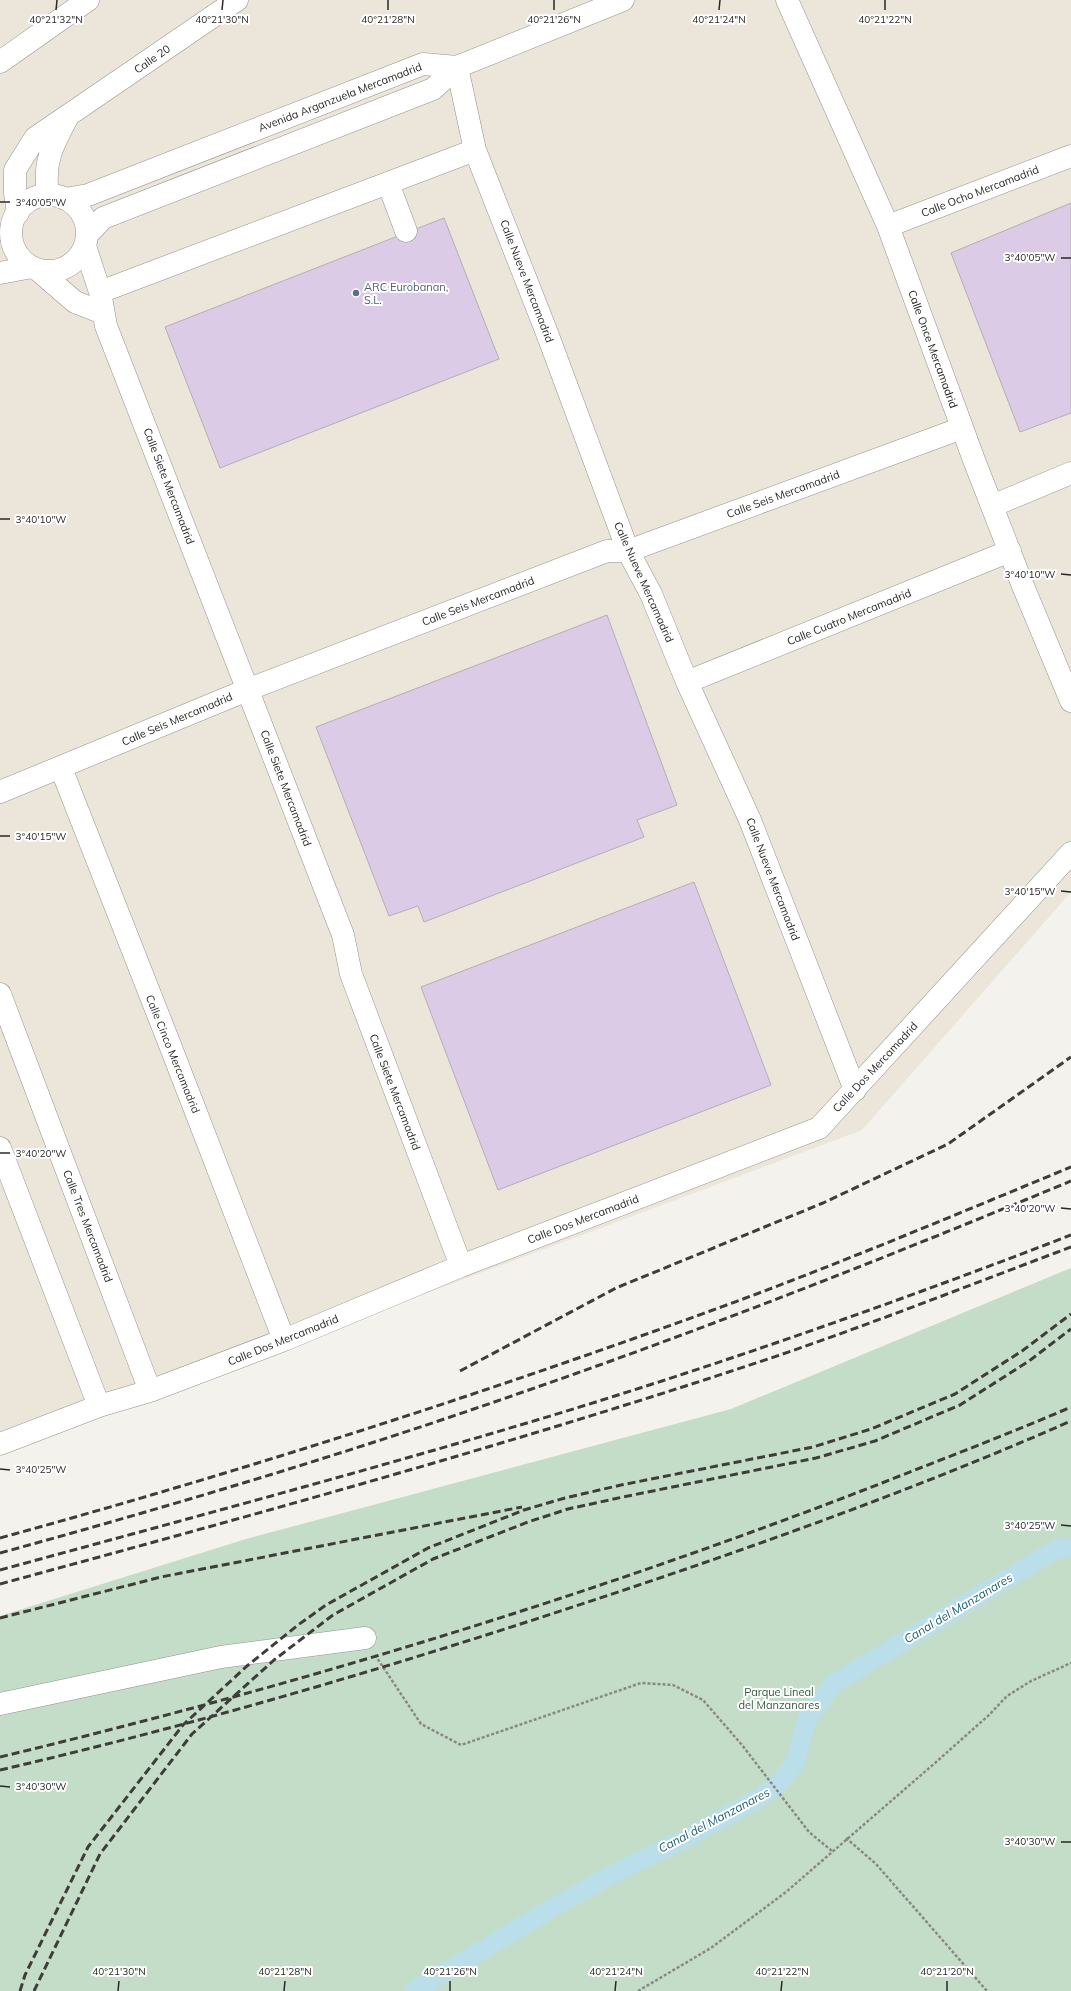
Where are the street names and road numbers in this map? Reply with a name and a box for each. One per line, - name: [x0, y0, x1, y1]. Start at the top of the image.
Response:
- street label: Calle 20: [131, 41, 173, 77]
- street label: Avenida Arganzuela Mercamadrid: [256, 59, 424, 135]
- street label: Calle Ocho Mercamadrid: [919, 162, 1041, 220]
- street label: Calle Nueve Mercamadrid: [497, 218, 557, 344]
- street label: Calle Once Mercamadrid: [905, 288, 961, 410]
- street label: Calle Siete Mercamadrid: [140, 426, 198, 546]
- street label: Calle Seis Mercamadrid: [725, 467, 841, 521]
- street label: Calle Nueve Mercamadrid: [611, 520, 677, 644]
- street label: Calle Seis Mercamadrid: [420, 573, 536, 629]
- street label: Calle Cuatro Mercamadrid: [785, 586, 913, 648]
- street label: Calle Seis Mercamadrid: [119, 689, 235, 749]
- street label: Calle Siete Mercamadrid: [257, 728, 315, 848]
- street label: Calle Nueve Mercamadrid: [743, 816, 803, 942]
- street label: Calle Cinco Mercamadrid: [143, 993, 203, 1115]
- street label: Calle Dos Mercamadrid: [830, 1019, 920, 1115]
- street label: Calle Siete Mercamadrid: [366, 1032, 424, 1152]
- street label: Calle Tres Mercamadrid: [60, 1168, 116, 1284]
- street label: Calle Dos Mercamadrid: [525, 1191, 641, 1247]
- street label: Calle Dos Mercamadrid: [226, 1311, 340, 1369]

